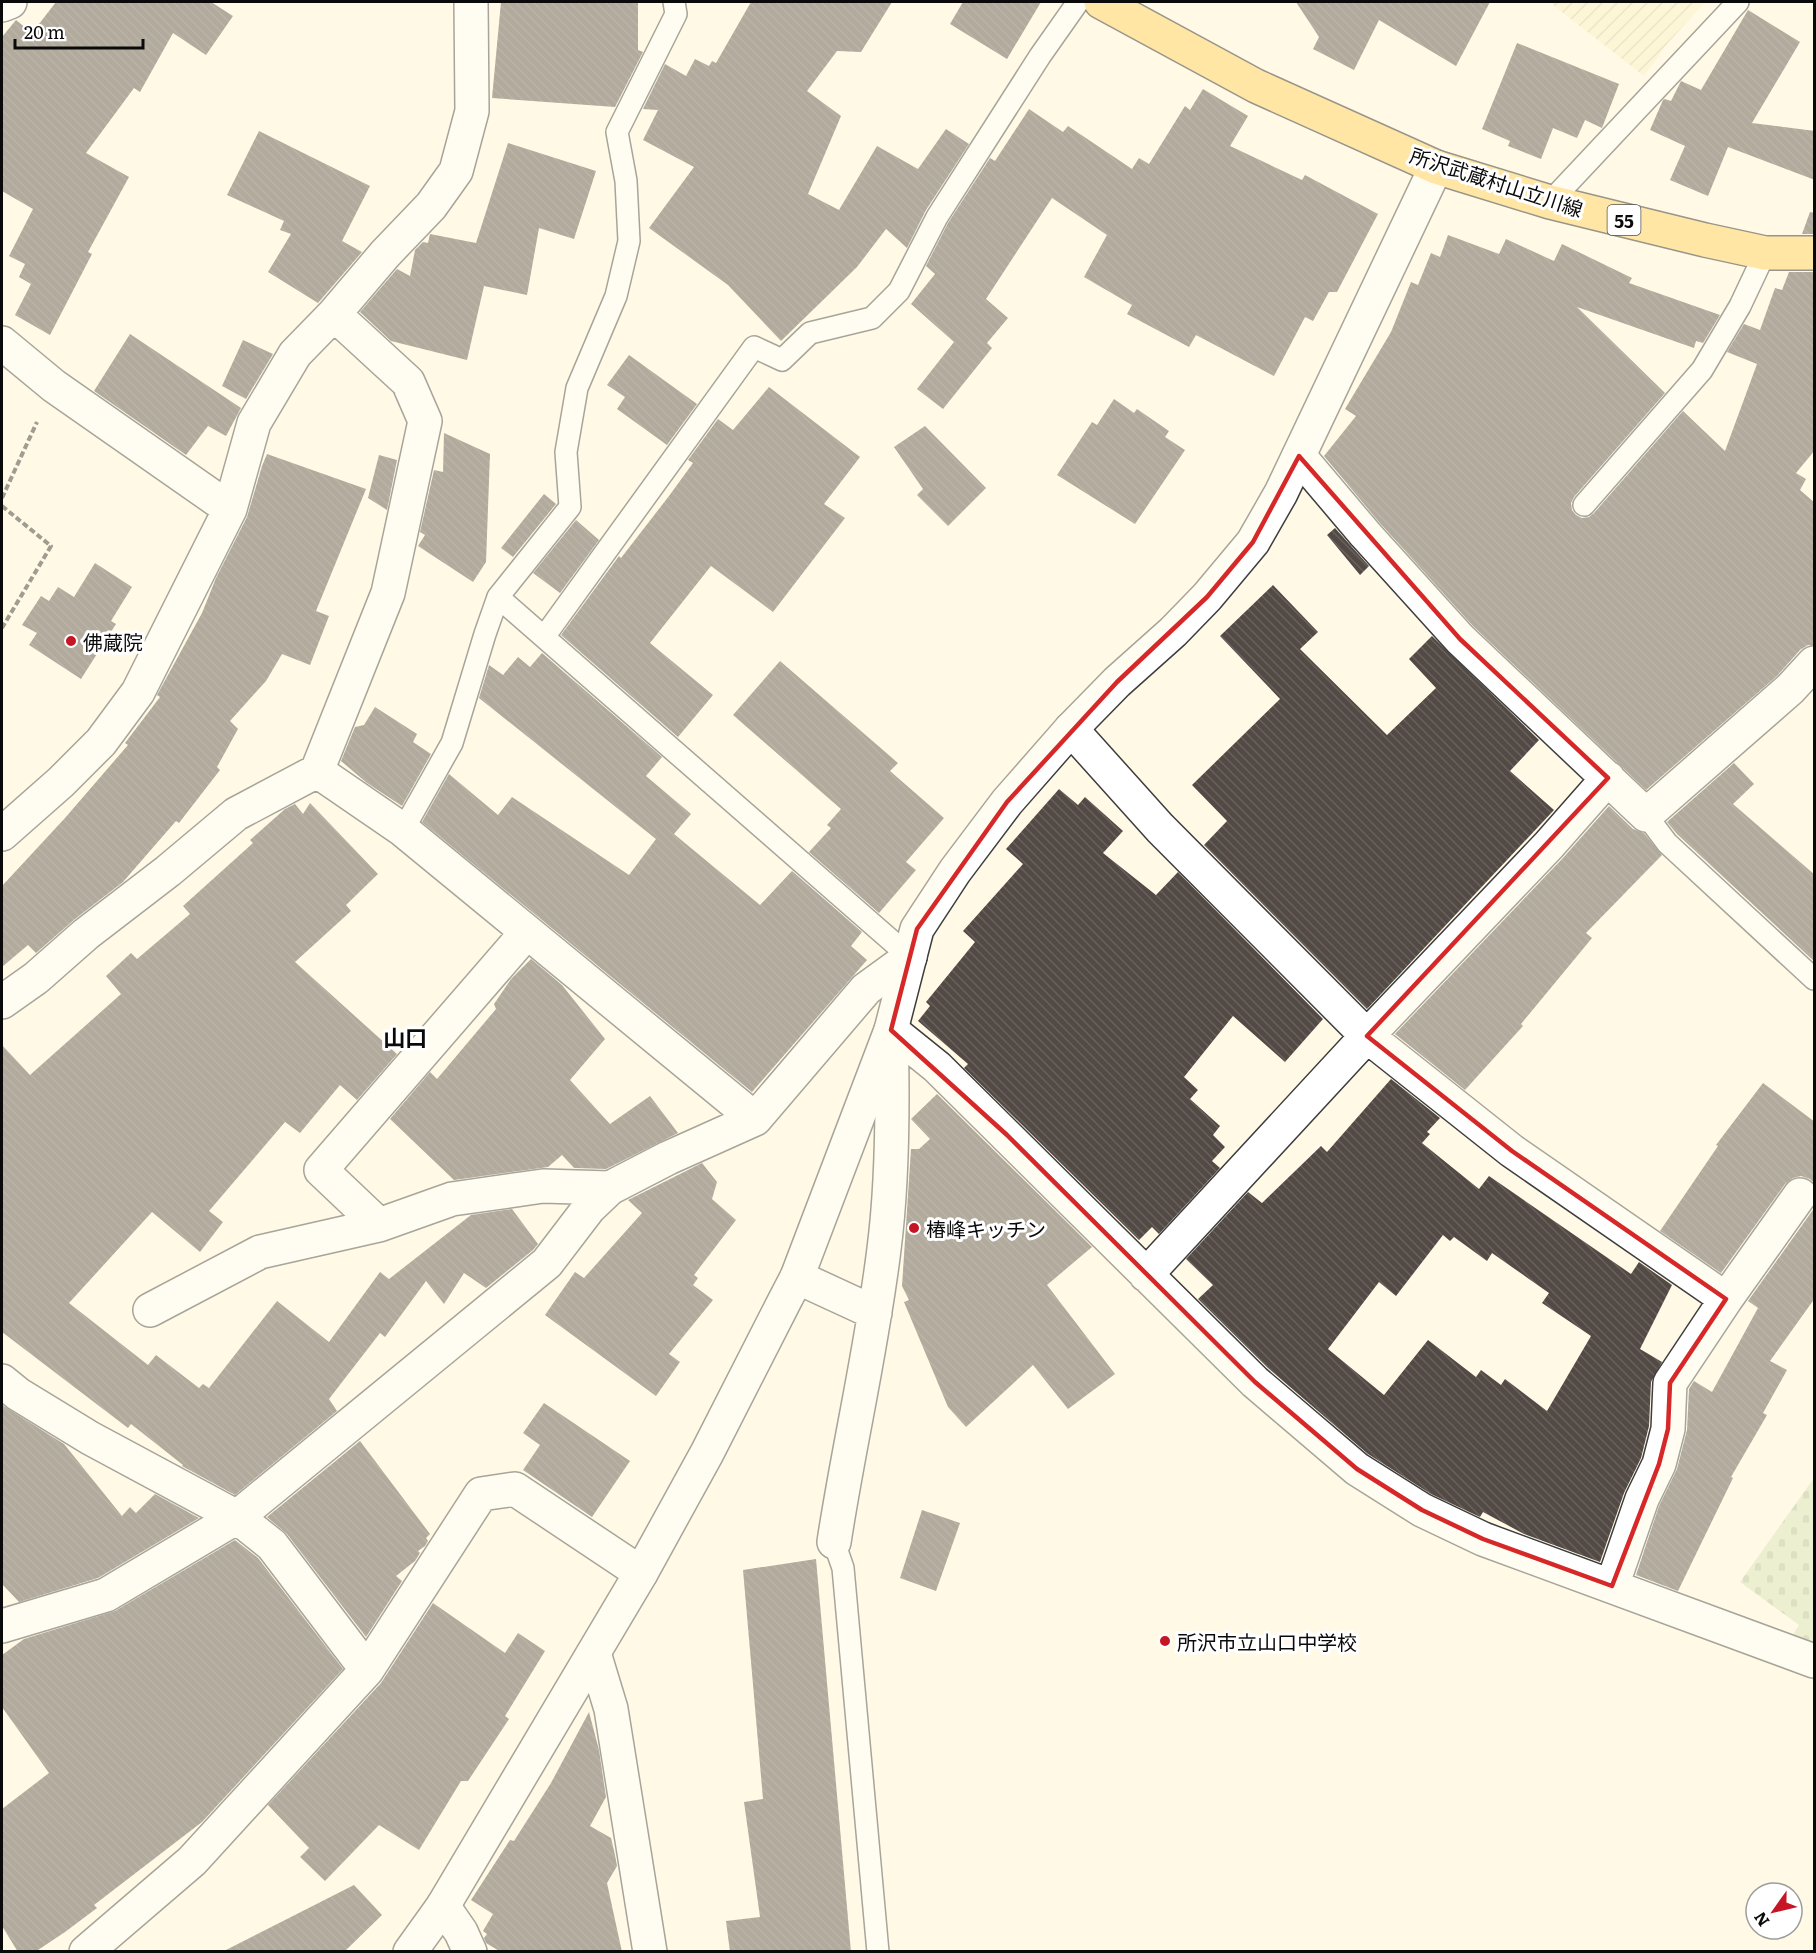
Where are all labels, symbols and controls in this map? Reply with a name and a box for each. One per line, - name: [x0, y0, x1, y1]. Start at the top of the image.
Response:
- scale bar: [15, 12, 142, 50]
- text: 20 m: [24, 18, 65, 45]
- street label: 所沢武蔵村山立川線: [1407, 139, 1587, 223]
- road number: 55: [1608, 205, 1640, 235]
- place label: 佛蔵院: [83, 626, 143, 656]
- marker: 佛蔵院: [64, 634, 78, 648]
- district label: 山口: [383, 1020, 427, 1053]
- place label: 椿峰キッチン: [926, 1213, 1046, 1243]
- marker: 椿峰キッチン: [907, 1221, 921, 1235]
- place label: 所沢市立山口中学校: [1177, 1626, 1357, 1656]
- marker: 所沢市立山口中学校: [1158, 1634, 1172, 1648]
- north arrow: [1744, 1881, 1804, 1941]
- text: N: [1747, 1908, 1774, 1932]

